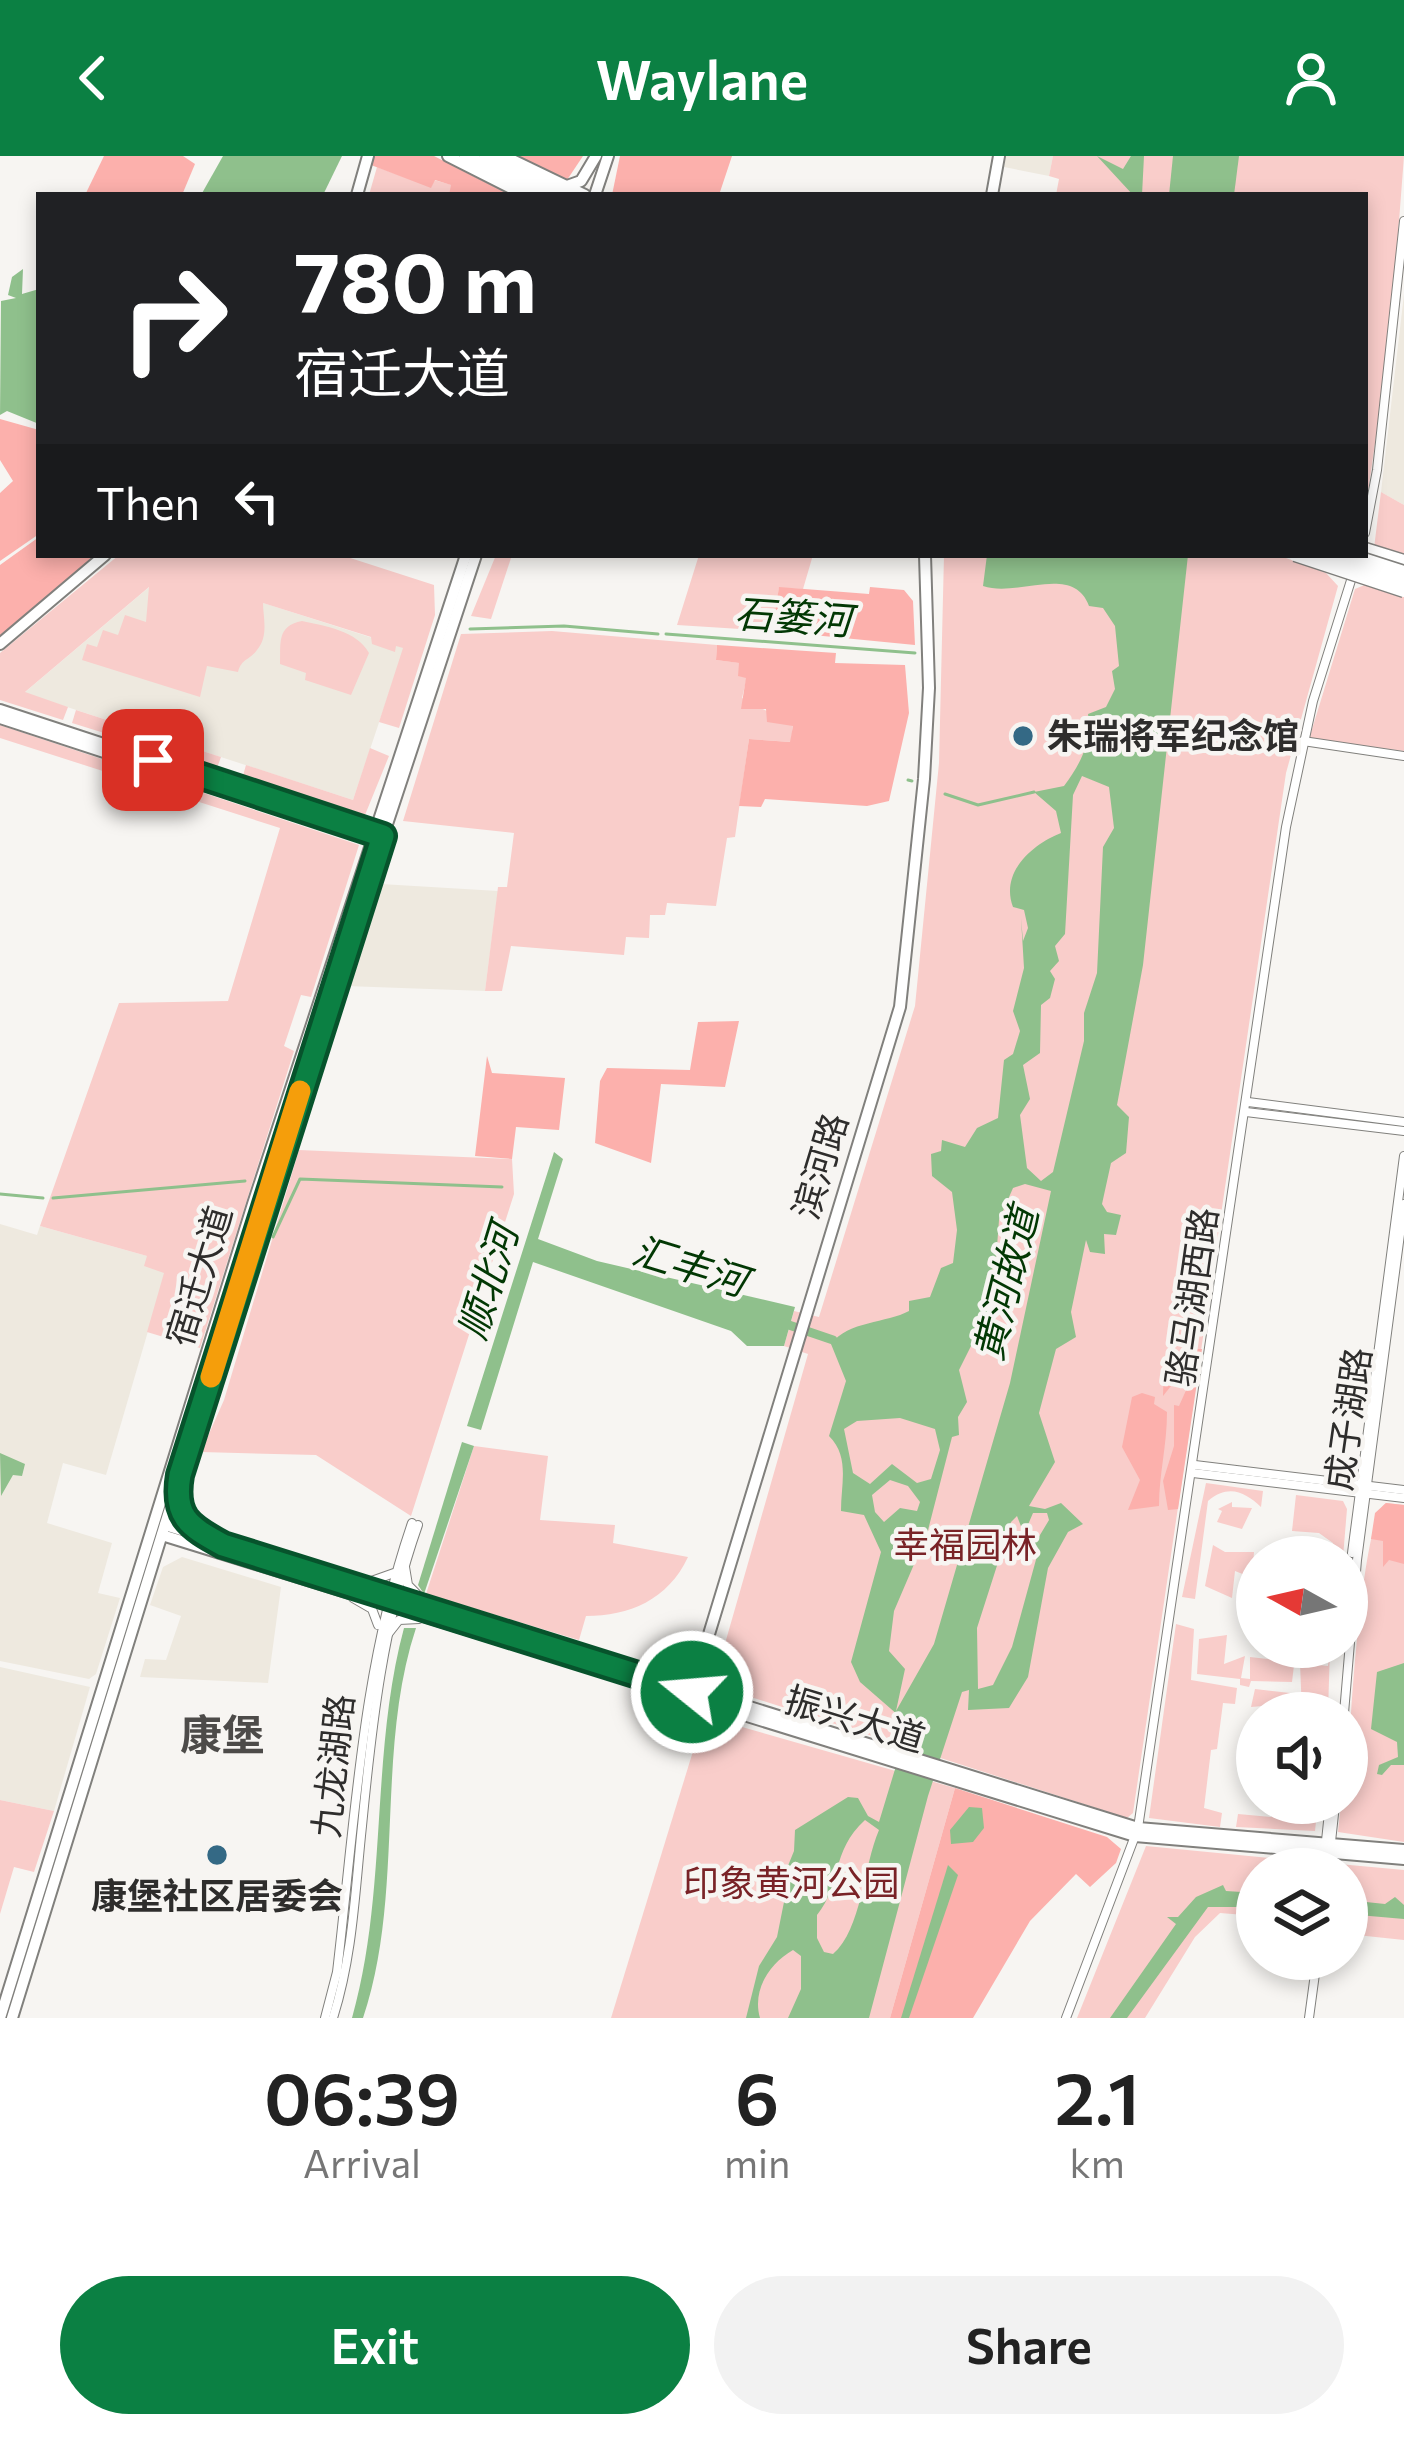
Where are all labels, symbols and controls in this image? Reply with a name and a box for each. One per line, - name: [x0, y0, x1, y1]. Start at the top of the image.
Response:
- icon: back: [60, 45, 126, 111]
- text: Waylane: [596, 45, 808, 111]
- icon: person: [1278, 45, 1344, 111]
- text: 780 m: [294, 228, 537, 330]
- icon: right: [96, 240, 252, 396]
- text: 宿迁大道: [294, 338, 510, 404]
- icon: left: [224, 468, 290, 534]
- text: Then: [96, 474, 200, 529]
- water label: 石篓河: [733, 587, 860, 644]
- pin: [102, 709, 204, 811]
- place label: 朱瑞将军纪念馆: [1047, 712, 1299, 756]
- marker: 朱瑞将军纪念馆: [1010, 723, 1036, 749]
- icon: arrive: [120, 727, 186, 793]
- street label: 滨河路: [781, 1107, 855, 1223]
- water label: 黄河故道: [962, 1197, 1047, 1365]
- street label: 宿迁大道: [155, 1200, 239, 1351]
- street label: 骆马湖西路: [1156, 1205, 1224, 1389]
- water label: 顺北河: [446, 1212, 528, 1344]
- water label: 汇丰河: [628, 1224, 760, 1306]
- street label: 成子湖路: [1314, 1344, 1378, 1493]
- park label: 幸福园林: [893, 1521, 1037, 1565]
- north arrow: [1236, 1536, 1368, 1668]
- map controls: [1236, 1536, 1368, 1980]
- position arrow: [629, 1629, 755, 1755]
- street label: 振兴大道: [780, 1675, 931, 1759]
- street label: 九龙湖路: [302, 1692, 360, 1840]
- button: sound: [1236, 1692, 1368, 1824]
- district label: 康堡: [180, 1707, 264, 1759]
- marker: 康堡社区居委会: [204, 1842, 230, 1868]
- button: layers: [1236, 1848, 1368, 1980]
- park label: 印象黄河公园: [683, 1859, 899, 1903]
- place label: 康堡社区居委会: [91, 1872, 343, 1916]
- text: 06:39: [264, 2052, 460, 2140]
- text: 6: [735, 2052, 779, 2140]
- text: 2.1: [1054, 2052, 1140, 2140]
- text: Arrival: [303, 2138, 421, 2186]
- text: min: [724, 2138, 790, 2186]
- text: km: [1070, 2138, 1125, 2186]
- button: Exit: [60, 2276, 690, 2414]
- button: Share: [714, 2276, 1344, 2414]

